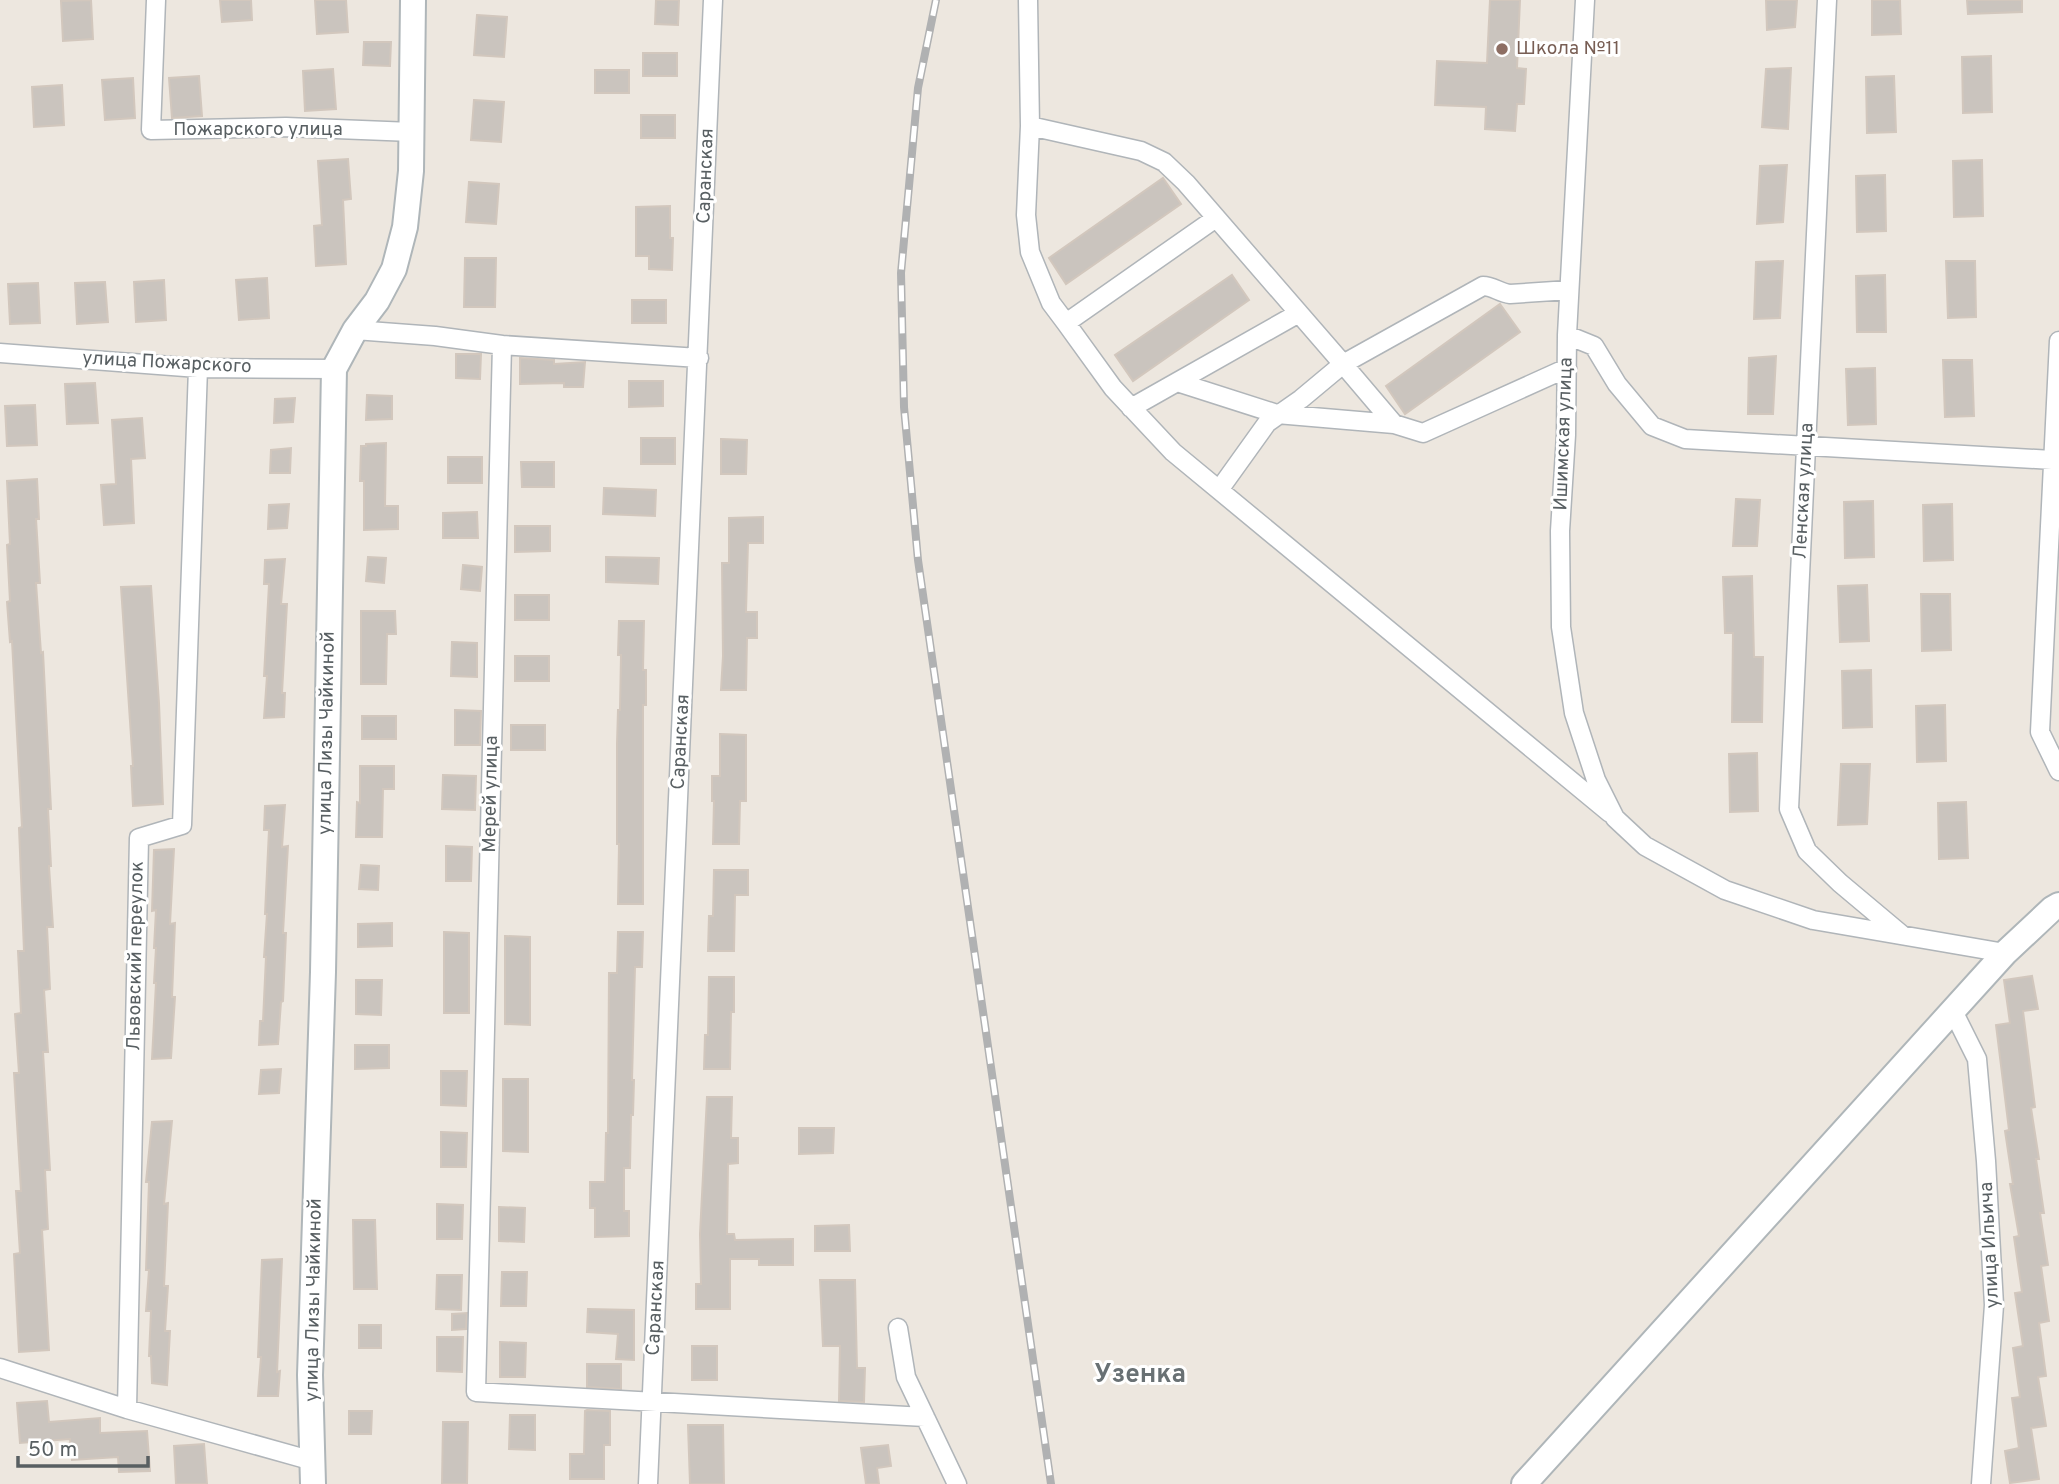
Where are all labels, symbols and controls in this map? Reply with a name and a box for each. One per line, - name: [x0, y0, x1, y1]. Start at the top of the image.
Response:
- place label: Школа №11: [1516, 37, 1620, 61]
- marker: Школа №11: [1494, 41, 1510, 57]
- street label: Пожарского улица: [173, 118, 343, 142]
- street label: Саранская: [692, 128, 720, 224]
- street label: улица Пожарского: [82, 347, 252, 379]
- street label: Ишимская улица: [1549, 357, 1579, 511]
- street label: Ленская улица: [1788, 422, 1820, 560]
- street label: улица Лизы Чайкиной: [313, 631, 341, 835]
- street label: Саранская: [667, 694, 695, 790]
- street label: Мерей улица: [478, 735, 504, 853]
- street label: Львовский переулок: [122, 861, 150, 1051]
- street label: улица Ильича: [1975, 1181, 2005, 1309]
- street label: улица Лизы Чайкиной: [300, 1198, 328, 1402]
- street label: Саранская: [642, 1260, 670, 1356]
- district label: Узенка: [1094, 1359, 1186, 1392]
- scale bar: [18, 1424, 147, 1468]
- text: 50 m: [28, 1437, 77, 1464]

